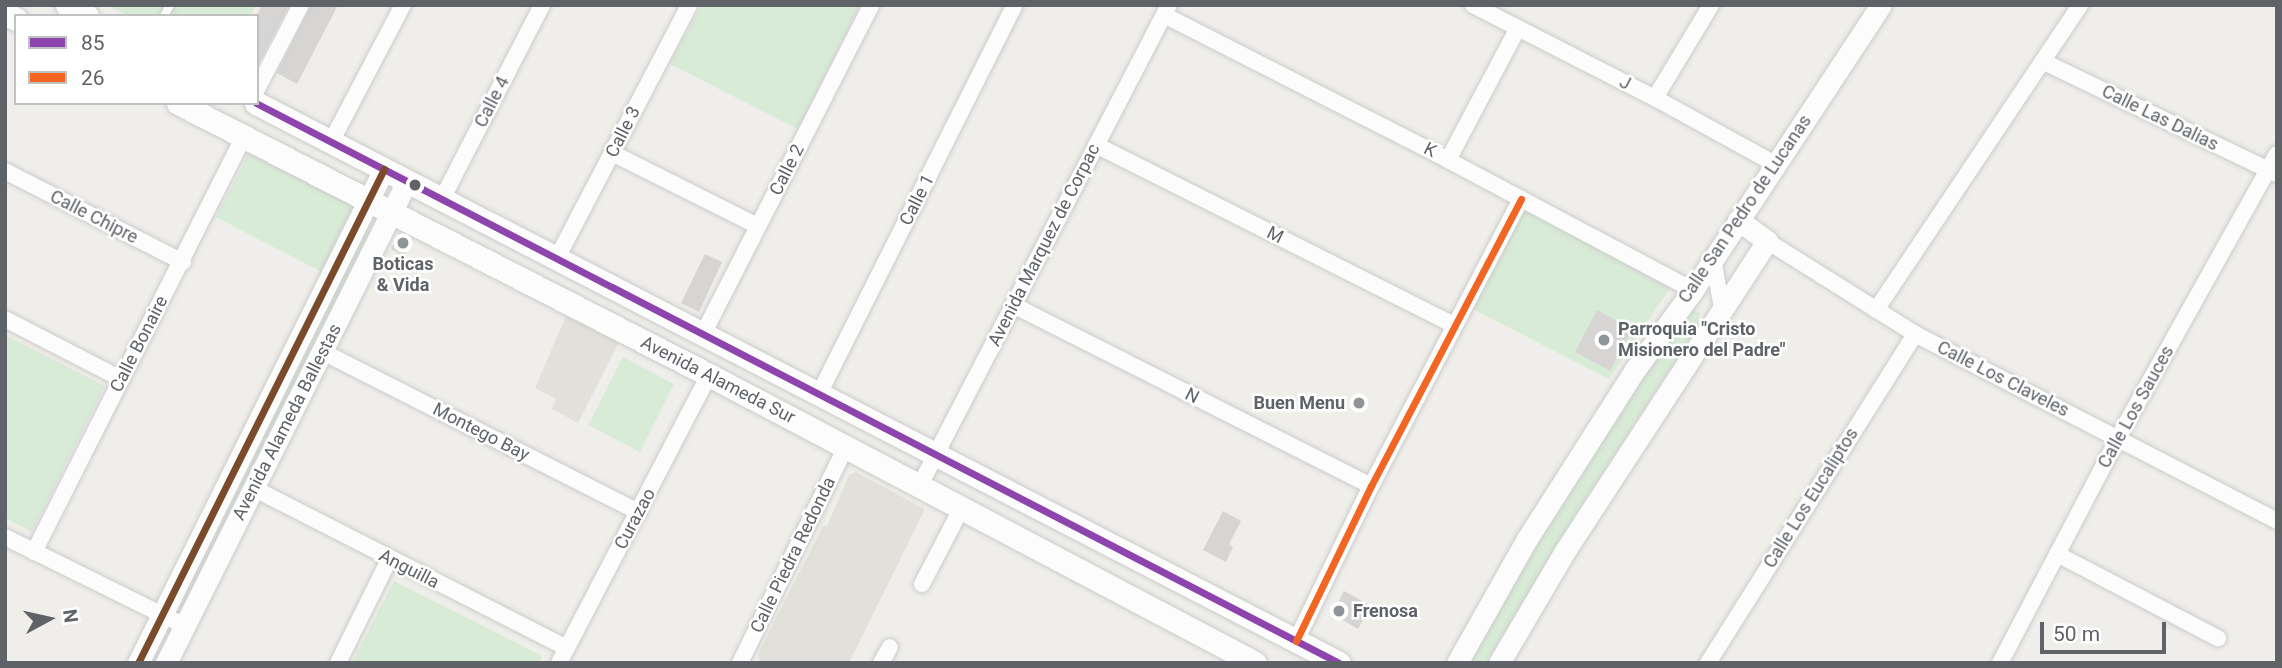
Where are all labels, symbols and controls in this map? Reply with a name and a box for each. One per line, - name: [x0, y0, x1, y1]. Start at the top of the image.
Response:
- legend: [14, 14, 259, 105]
- text: 85: [81, 31, 105, 55]
- text: 26: [81, 66, 105, 90]
- street label: J: [1616, 71, 1634, 95]
- street label: Calle 4: [470, 73, 514, 131]
- street label: Calle Las Dalias: [2098, 80, 2222, 156]
- street label: Calle 3: [601, 103, 645, 161]
- street label: Calle San Pedro de Lucanas: [1674, 111, 1816, 307]
- street label: K: [1420, 138, 1440, 162]
- street label: Avenida Marquez de Corpac: [983, 140, 1105, 350]
- street label: Calle 2: [765, 141, 809, 199]
- street label: Calle 1: [895, 171, 939, 229]
- unlabelled marker: [408, 178, 422, 192]
- street label: Calle Chipre: [46, 186, 142, 248]
- street label: M: [1263, 222, 1287, 248]
- marker: Boticas & Vida: [395, 235, 411, 251]
- place label: Boticas & Vida: [373, 254, 433, 296]
- street label: Calle Bonaire: [105, 292, 173, 396]
- place label: Parroquia "Cristo Misionero del Padre": [1618, 319, 1786, 362]
- street label: Avenida Alameda Ballestas: [228, 320, 346, 524]
- street label: Avenida Alameda Sur: [637, 332, 799, 428]
- marker: Parroquia "Cristo Misionero del Padre": [1596, 332, 1612, 348]
- street label: Calle Los Claveles: [1933, 336, 2073, 422]
- street label: Calle Los Sauces: [2093, 342, 2179, 472]
- street label: N: [1181, 383, 1203, 409]
- place label: Buen Menu: [1253, 392, 1345, 414]
- marker: Buen Menu: [1351, 395, 1367, 411]
- street label: Montego Bay: [429, 398, 533, 466]
- street label: Calle Los Eucaliptos: [1759, 424, 1863, 572]
- street label: Calle Piedra Redonda: [746, 474, 840, 636]
- street label: Curazao: [610, 485, 660, 553]
- street label: Anguilla: [375, 545, 443, 593]
- north arrow: [14, 584, 84, 654]
- place label: Frenosa: [1353, 600, 1418, 622]
- marker: Frenosa: [1331, 603, 1347, 619]
- text: N: [58, 608, 83, 624]
- scale bar: [2044, 608, 2170, 652]
- text: 50 m: [2053, 622, 2100, 646]

